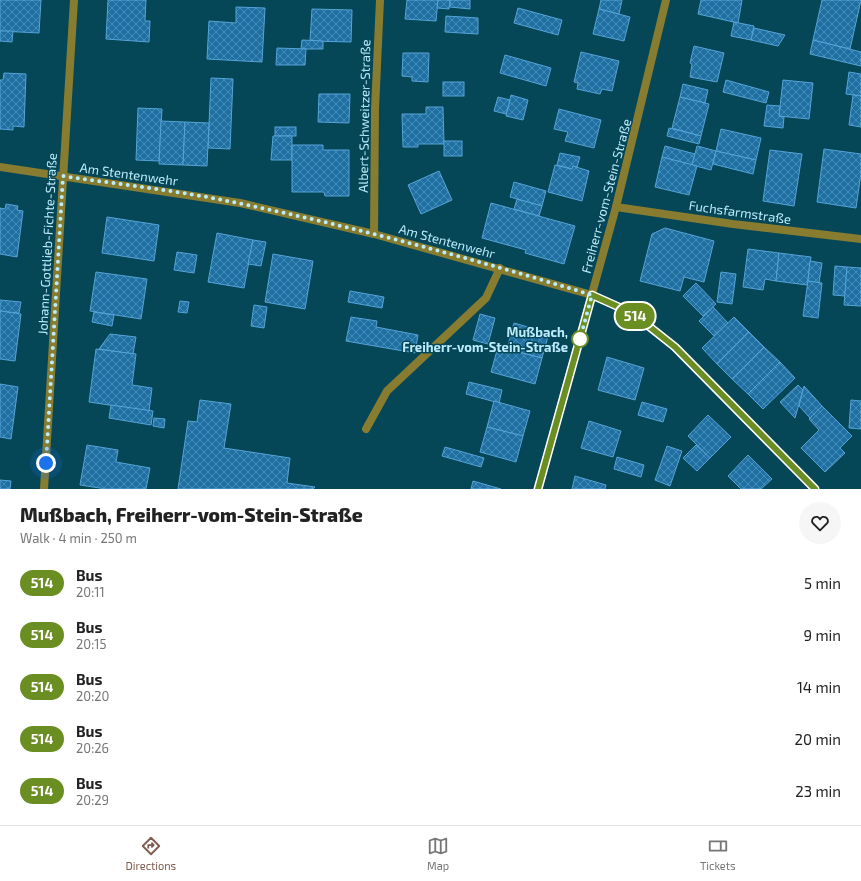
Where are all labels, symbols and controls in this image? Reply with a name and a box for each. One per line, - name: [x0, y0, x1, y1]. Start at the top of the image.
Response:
- street label: Albert-Schweitzer-Straße: [355, 39, 373, 193]
- street label: Freiherr-vom-Stein-Straße: [578, 117, 634, 275]
- street label: Johann-Gottlieb-Fichte-Straße: [34, 153, 60, 335]
- street label: Am Stentenwehr: [79, 159, 179, 189]
- street label: Fuchsfarmstraße: [688, 197, 792, 227]
- street label: Am Stentenwehr: [397, 220, 497, 262]
- line badge: 514: [612, 303, 658, 329]
- text: 514: [624, 307, 646, 324]
- place label: Mußbach, Freiherr-vom-Stein-Straße: [402, 324, 568, 355]
- marker: Mußbach, Freiherr-vom-Stein-Straße: [571, 330, 589, 348]
- your location: [36, 453, 56, 473]
- button: heart: [799, 502, 841, 544]
- text: Mußbach, Freiherr-vom-Stein-Straße: [20, 503, 363, 526]
- text: Walk · 4 min · 250 m: [20, 530, 137, 546]
- text: Bus: [76, 566, 102, 584]
- text: 514: [31, 574, 53, 591]
- text: 5 min: [804, 574, 841, 592]
- text: 20:11: [76, 584, 105, 600]
- text: Bus: [76, 618, 102, 636]
- text: 514: [31, 626, 53, 643]
- text: 9 min: [803, 626, 841, 644]
- text: 20:15: [76, 636, 106, 652]
- text: Bus: [76, 670, 102, 688]
- text: 514: [31, 678, 53, 695]
- text: 14 min: [797, 678, 841, 696]
- text: 20:20: [76, 688, 109, 704]
- text: Bus: [76, 722, 102, 740]
- text: 514: [31, 730, 53, 747]
- text: 20 min: [795, 730, 841, 748]
- text: 20:26: [76, 740, 109, 756]
- text: Bus: [76, 774, 102, 792]
- text: 514: [31, 782, 53, 799]
- text: 23 min: [795, 782, 841, 800]
- text: 20:29: [76, 792, 109, 808]
- tab: Directions: [125, 835, 176, 872]
- tab: Map: [427, 835, 449, 872]
- tab: Tickets: [700, 835, 736, 872]

